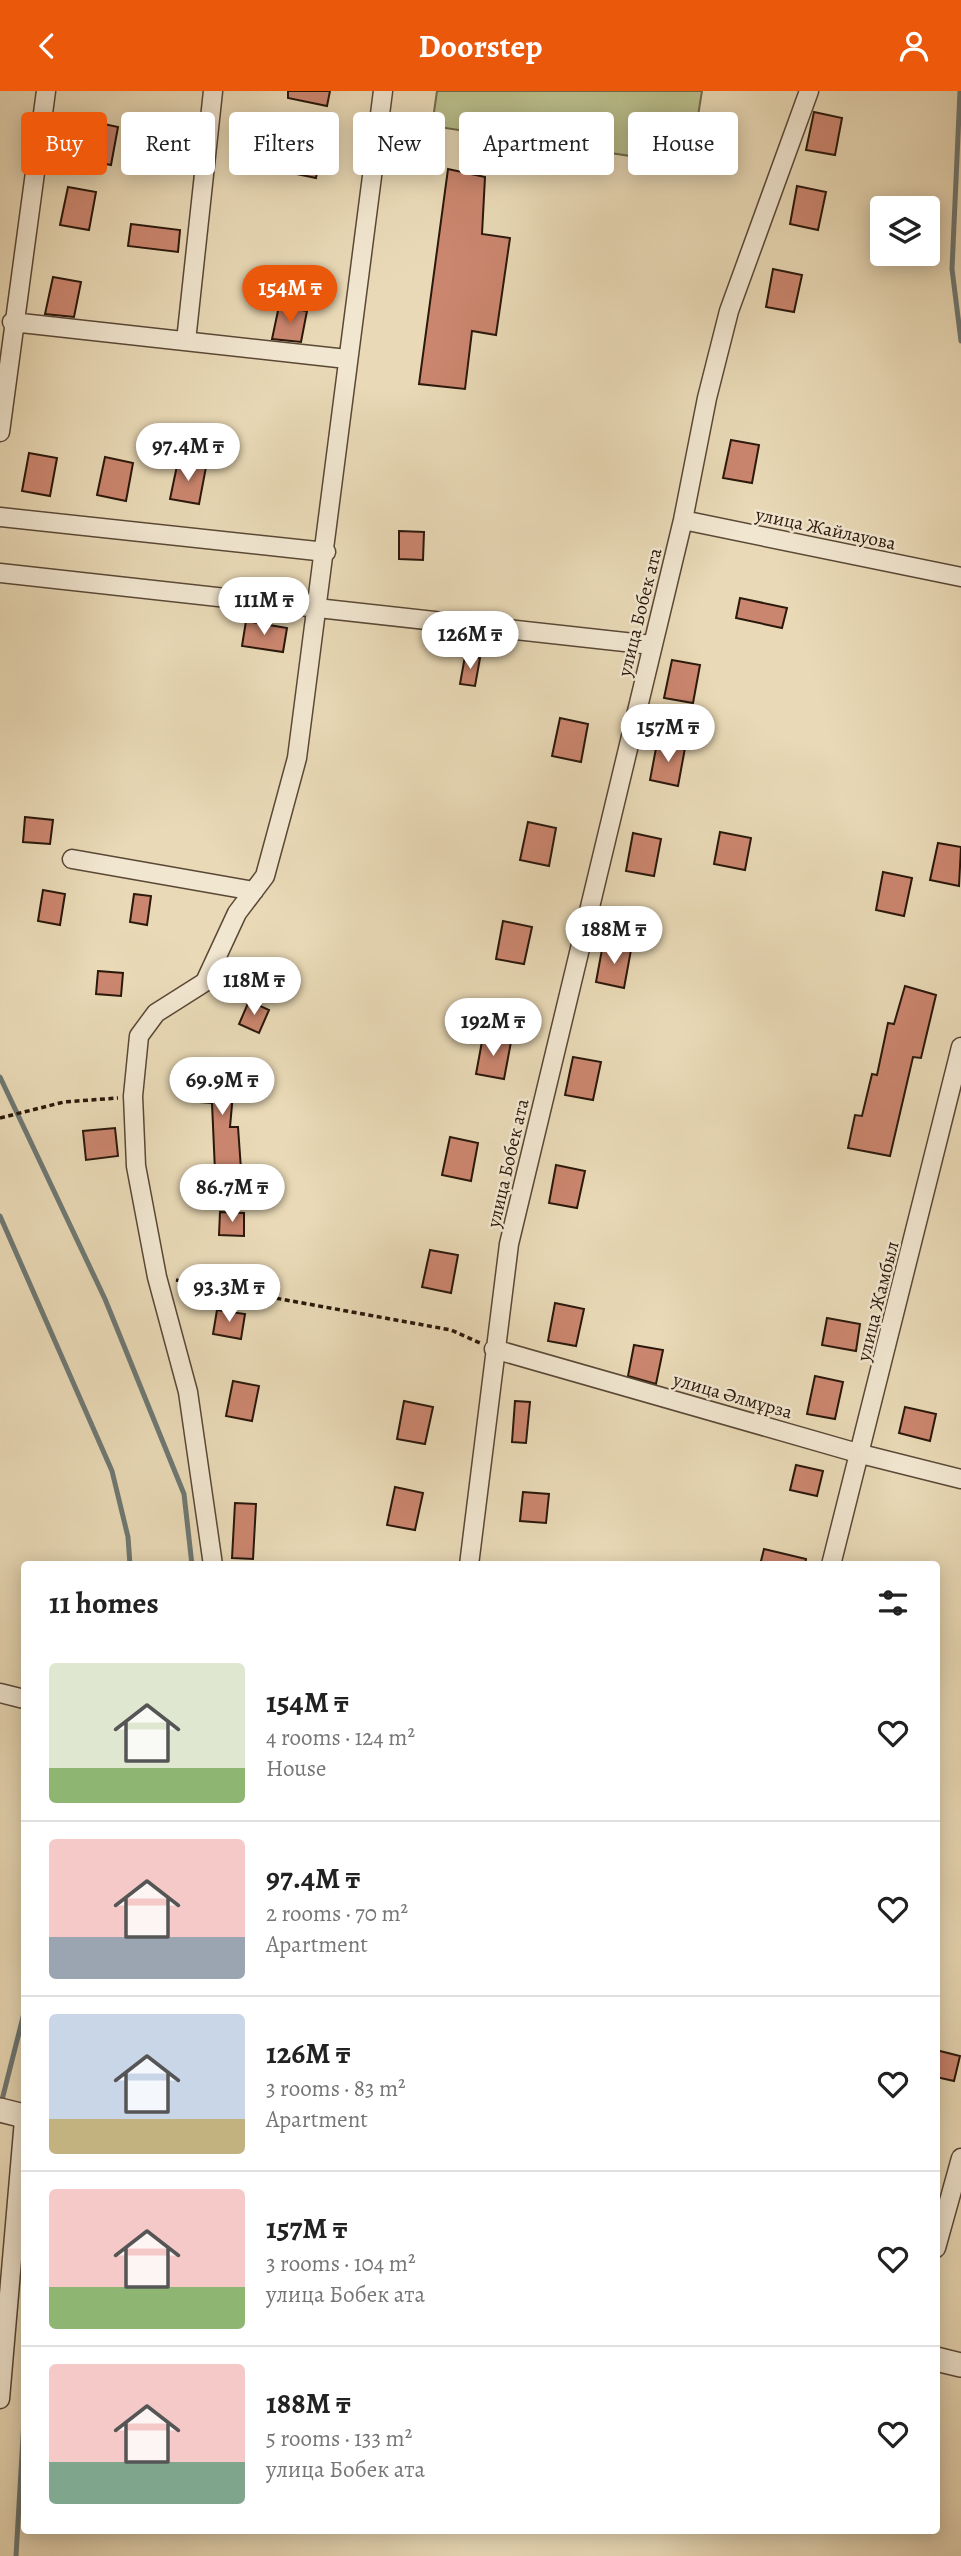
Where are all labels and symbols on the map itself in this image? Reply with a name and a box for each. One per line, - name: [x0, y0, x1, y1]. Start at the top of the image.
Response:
- pin: 154M ₸: [233, 265, 347, 325]
- pin: 97.4M ₸: [123, 423, 253, 483]
- street label: улица Жайлауова: [752, 501, 899, 557]
- street label: улица Бобек ата: [611, 545, 669, 680]
- pin: 111M ₸: [207, 577, 321, 637]
- pin: 126M ₸: [413, 611, 527, 671]
- pin: 157M ₸: [611, 705, 725, 764]
- pin: 188M ₸: [557, 907, 671, 966]
- pin: 118M ₸: [197, 957, 311, 1017]
- pin: 192M ₸: [436, 999, 550, 1058]
- pin: 69.9M ₸: [157, 1058, 287, 1117]
- street label: улица Бобек ата: [480, 1096, 535, 1231]
- pin: 86.7M ₸: [167, 1165, 297, 1224]
- street label: улица Жамбыл: [850, 1238, 905, 1365]
- pin: 93.3M ₸: [164, 1265, 294, 1324]
- street label: улица Әлмұрза: [669, 1366, 796, 1425]

